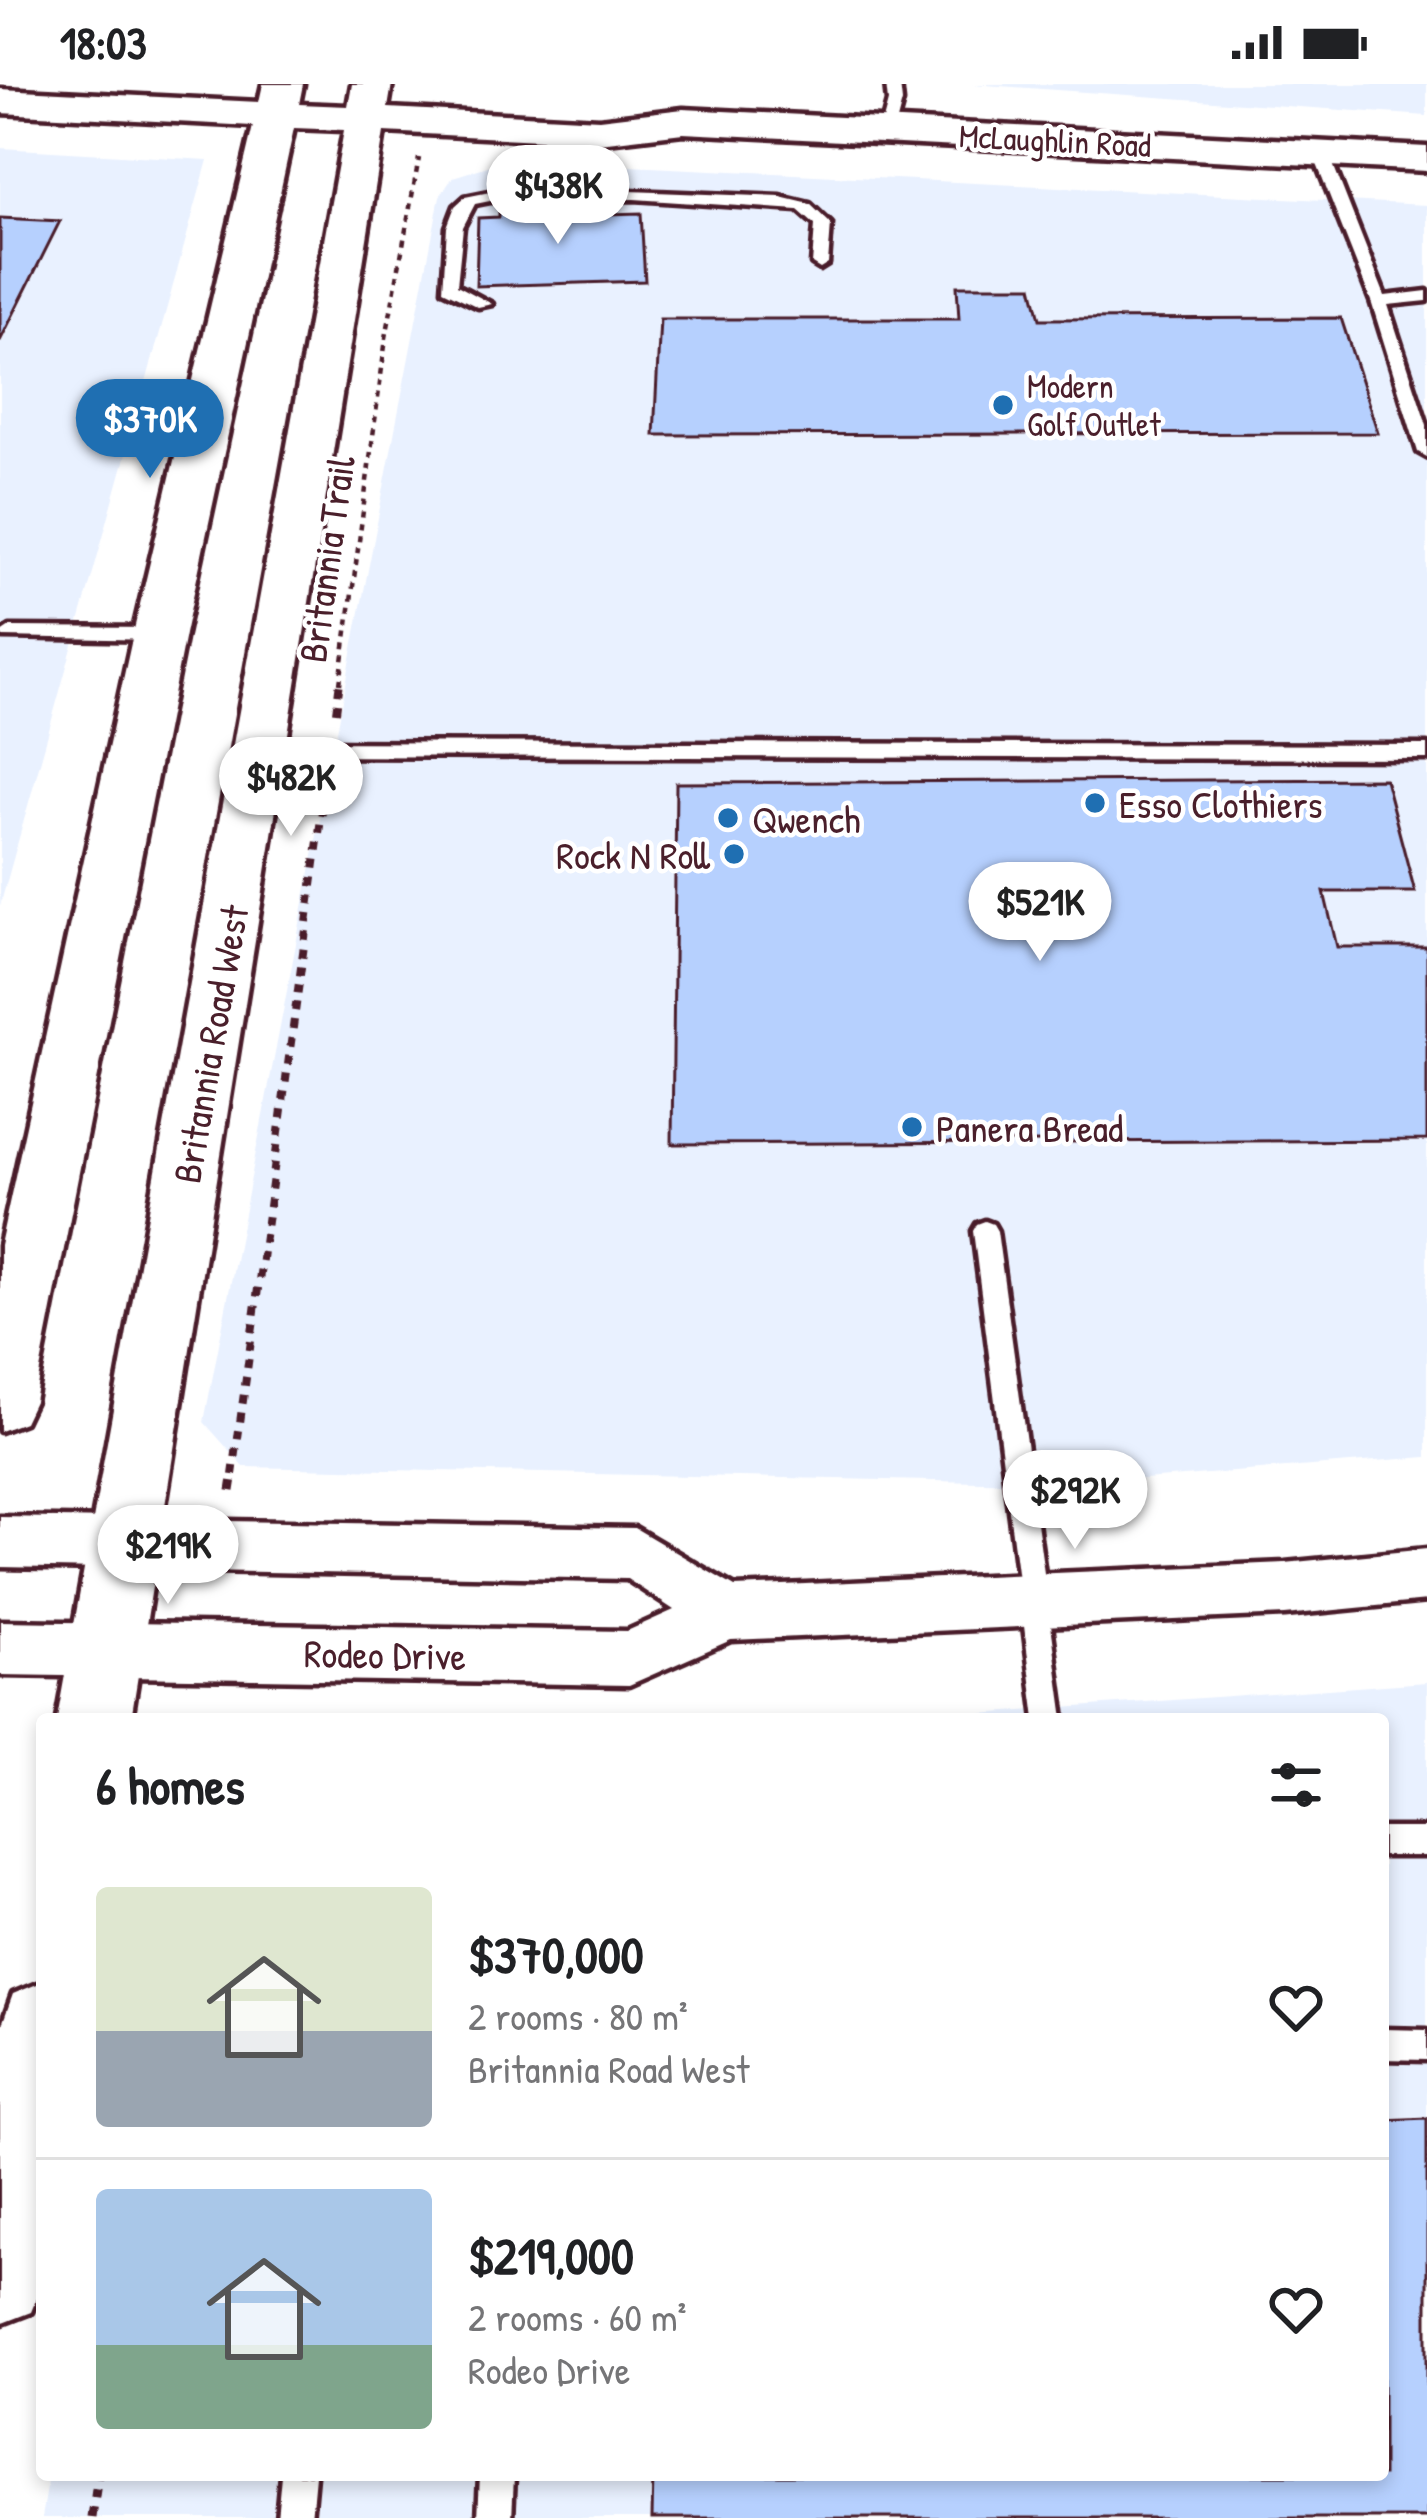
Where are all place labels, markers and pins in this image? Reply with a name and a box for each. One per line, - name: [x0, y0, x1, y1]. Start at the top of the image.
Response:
- pin: $438K: [474, 145, 642, 247]
- place label: Modern Golf Outlet: [1027, 364, 1161, 446]
- pin: $370K: [66, 379, 234, 481]
- marker: Modern Golf Outlet: [990, 392, 1016, 418]
- pin: $482K: [207, 737, 375, 839]
- place label: Esso Clothiers: [1119, 777, 1323, 830]
- marker: Esso Clothiers: [1082, 790, 1108, 816]
- place label: Qwench: [752, 792, 860, 845]
- marker: Qwench: [715, 805, 741, 831]
- place label: Rock N Roll: [556, 828, 710, 881]
- marker: Rock N Roll: [721, 841, 747, 867]
- pin: $521K: [956, 862, 1124, 964]
- place label: Panera Bread: [936, 1101, 1123, 1154]
- marker: Panera Bread: [899, 1114, 925, 1140]
- pin: $292K: [991, 1450, 1159, 1552]
- pin: $219K: [84, 1505, 252, 1607]

